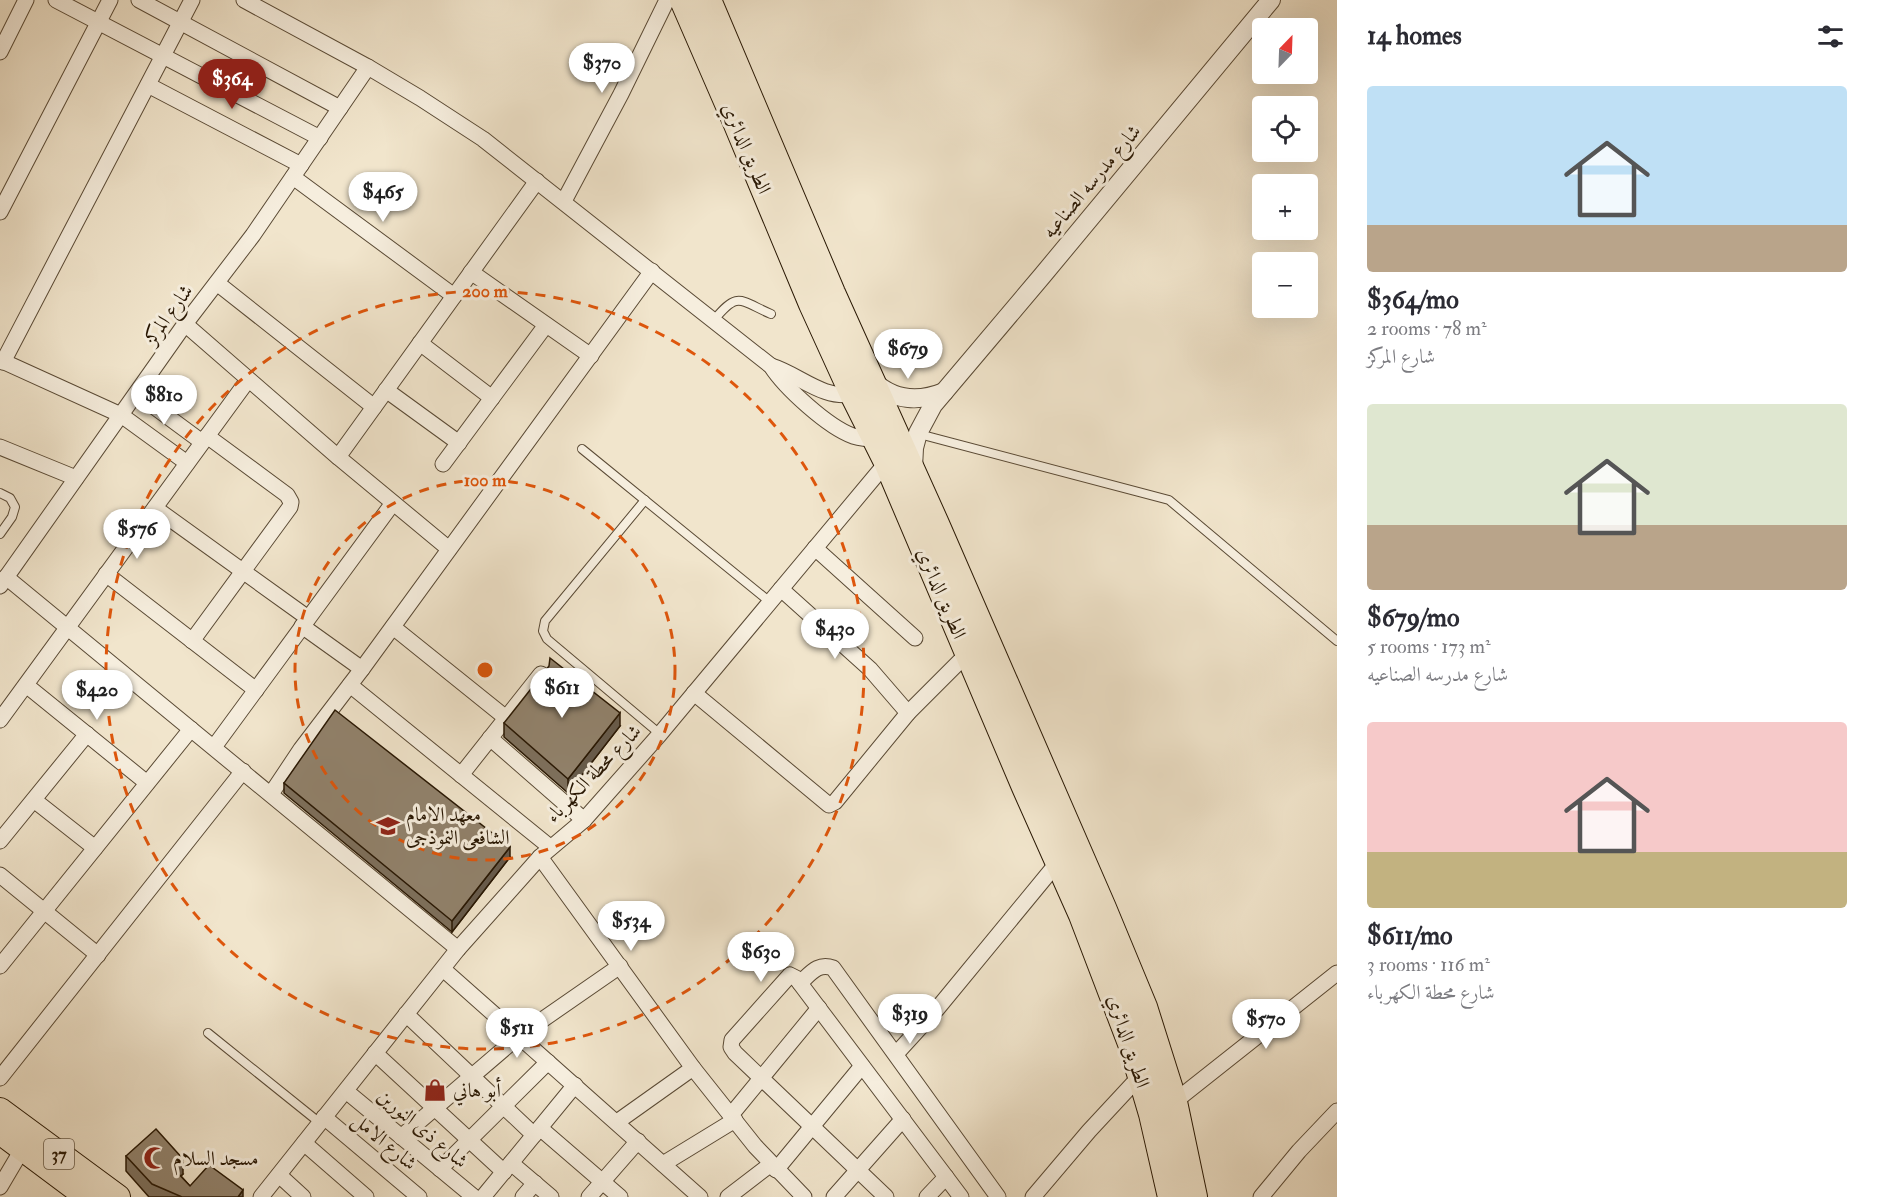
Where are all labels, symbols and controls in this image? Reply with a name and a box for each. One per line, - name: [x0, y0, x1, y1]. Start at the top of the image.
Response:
- north arrow: [1252, 18, 1318, 84]
- map controls: [1252, 18, 1318, 318]
- text: 14 homes: [1367, 20, 1462, 52]
- icon: filters: [1814, 20, 1847, 53]
- pin: $370: [566, 43, 638, 94]
- text: $370: [583, 50, 621, 75]
- pin: $364: [196, 59, 268, 110]
- text: $364: [212, 66, 252, 91]
- button: locate: [1252, 96, 1318, 162]
- street label: الطريق الدائري: [713, 99, 777, 199]
- street label: شارع مدرسه الصناعيه: [1036, 119, 1150, 247]
- icon: home: [1553, 125, 1661, 233]
- pin: $465: [347, 172, 419, 223]
- button: +: [1252, 174, 1318, 240]
- text: $465: [363, 179, 403, 204]
- button: −: [1252, 252, 1318, 318]
- street label: شارع المركز: [137, 279, 203, 354]
- text: 200 m: [462, 280, 509, 303]
- text: $364/mo: [1367, 284, 1459, 316]
- text: 2 rooms · 78 m²: [1367, 316, 1487, 341]
- pin: $679: [872, 329, 944, 380]
- text: $679: [888, 336, 928, 361]
- text: شارع المركز: [1367, 344, 1435, 369]
- pin: $810: [128, 375, 200, 426]
- text: $810: [145, 382, 183, 407]
- icon: home: [1553, 443, 1661, 551]
- text: 100 m: [464, 469, 507, 492]
- pin: $576: [101, 509, 173, 560]
- text: $576: [117, 516, 157, 541]
- street label: الطريق الدائري: [908, 544, 972, 644]
- text: $679/mo: [1367, 602, 1459, 634]
- pin: $430: [799, 609, 871, 660]
- text: $430: [815, 616, 855, 641]
- text: 5 rooms · 173 m²: [1367, 634, 1491, 659]
- centre of rings: [475, 660, 495, 680]
- text: شارع مدرسه الصناعيه: [1367, 662, 1508, 687]
- pin: $611: [526, 668, 598, 719]
- pin: $420: [61, 670, 133, 721]
- text: $611: [544, 675, 580, 700]
- text: $420: [76, 677, 118, 702]
- street label: شارع محطة الكهرباء: [540, 719, 650, 831]
- icon: home: [1553, 761, 1661, 869]
- place label: معهد الامام الشافعى النموذجى: [406, 802, 510, 851]
- school or university icon: معهد الامام الشافعى النموذجى: [375, 813, 401, 839]
- pin: $534: [595, 901, 667, 952]
- text: $534: [612, 908, 650, 933]
- text: $611/mo: [1367, 920, 1453, 952]
- pin: $630: [725, 932, 797, 983]
- text: $630: [741, 939, 781, 964]
- text: 3 rooms · 116 m²: [1367, 952, 1490, 977]
- text: شارع محطة الكهرباء: [1367, 980, 1495, 1005]
- street label: الطريق الدائري: [1099, 991, 1155, 1092]
- pin: $319: [874, 994, 946, 1045]
- pin: $570: [1230, 999, 1302, 1050]
- text: $319: [892, 1001, 928, 1026]
- text: $570: [1246, 1006, 1286, 1031]
- pin: $511: [481, 1008, 553, 1059]
- text: $511: [500, 1015, 534, 1040]
- place label: أبو هاني: [453, 1076, 501, 1106]
- shop icon: أبو هاني: [422, 1077, 448, 1103]
- street label: شارع ذى النورين: [369, 1083, 473, 1177]
- street label: شارع الامل: [344, 1107, 422, 1179]
- road number: 37: [44, 1139, 74, 1169]
- mosque icon: مسجد السلام: [142, 1145, 168, 1171]
- place label: مسجد السلام: [173, 1146, 259, 1176]

